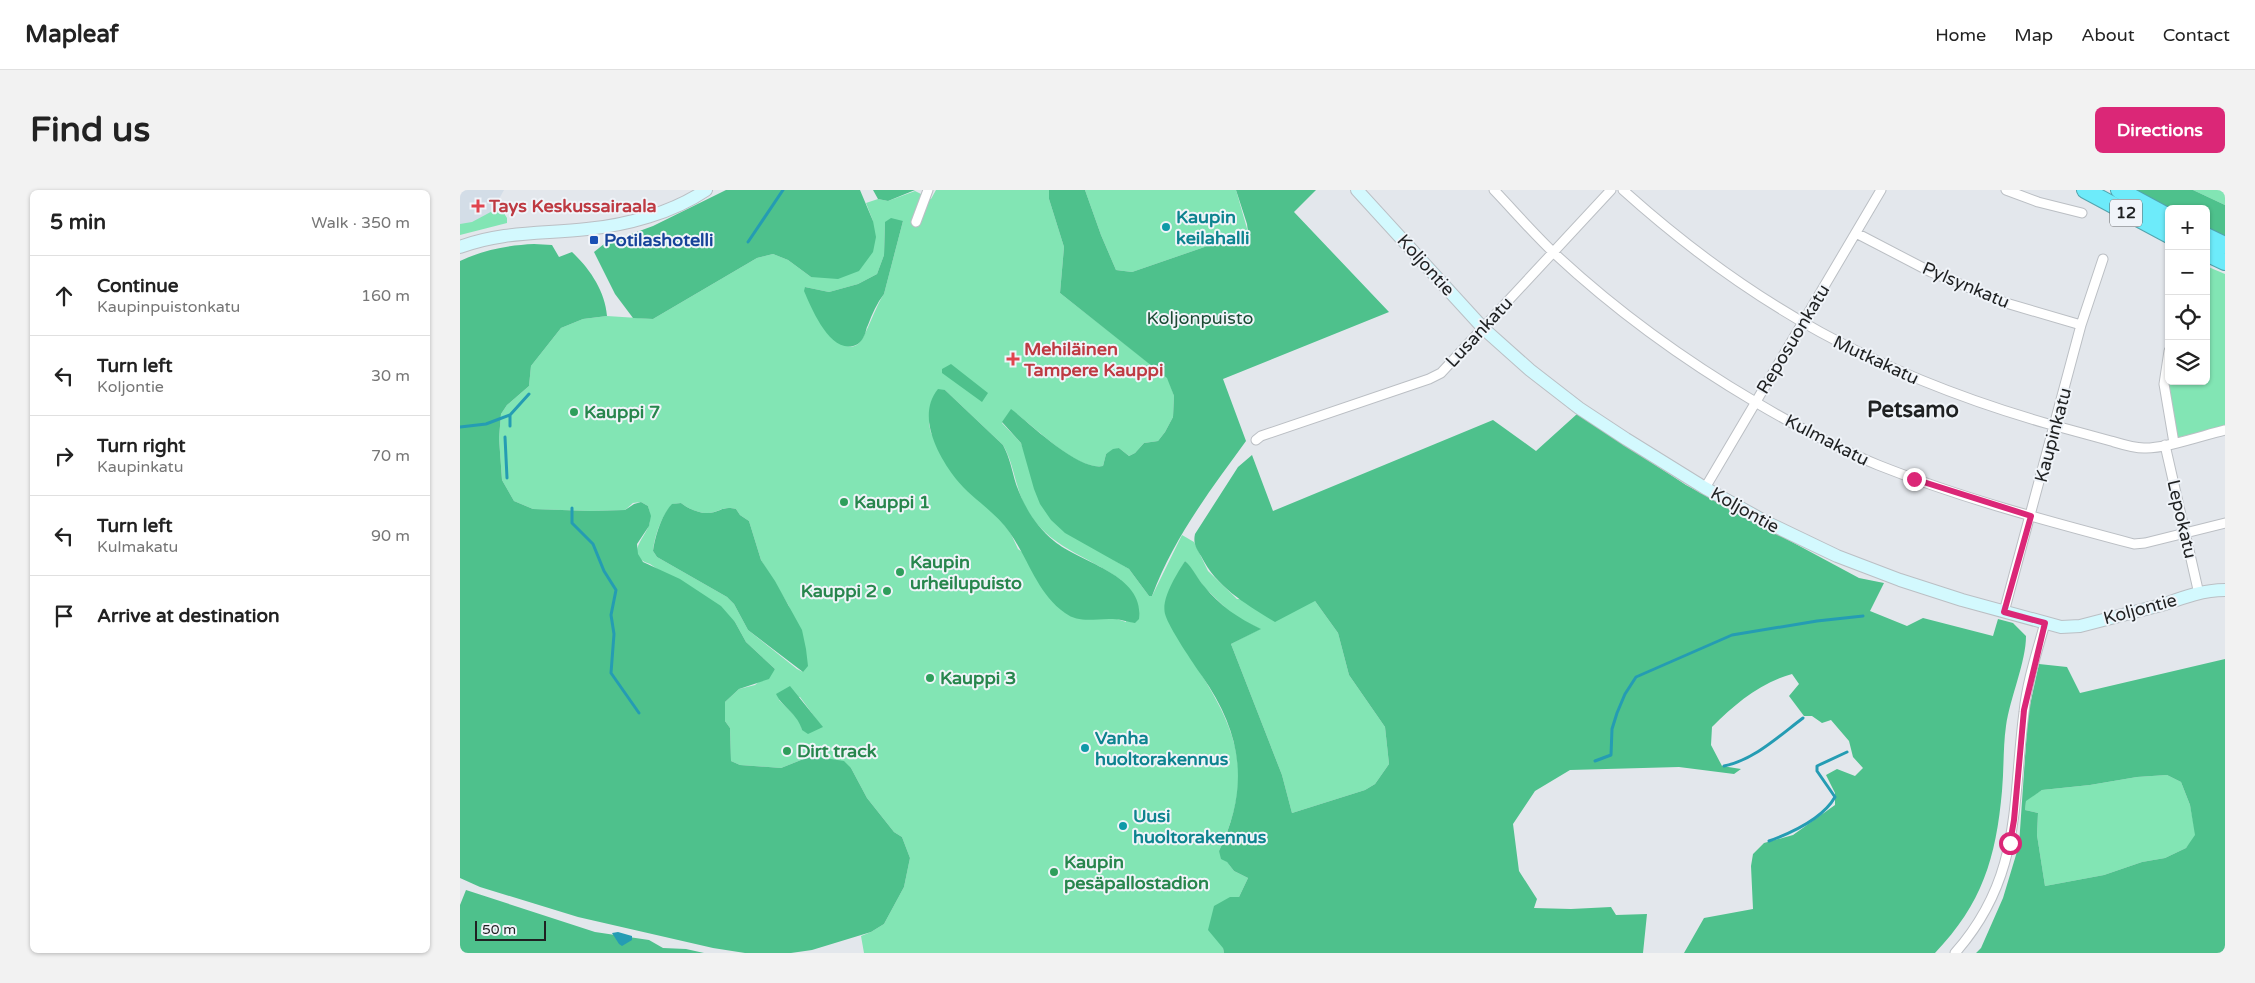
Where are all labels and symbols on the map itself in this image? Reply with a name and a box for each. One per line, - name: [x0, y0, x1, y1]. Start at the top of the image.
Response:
- place label: Tays Keskussairaala: [488, 195, 657, 217]
- marker: Tays Keskussairaala: [471, 199, 485, 213]
- road number: 12: [2110, 199, 2142, 226]
- place label: Kaupin keilahalli: [1176, 206, 1249, 249]
- marker: Kaupin keilahalli: [1160, 221, 1172, 233]
- place label: Potilashotelli: [604, 229, 714, 251]
- street label: Koljontie: [1393, 230, 1459, 300]
- marker: Potilashotelli: [588, 234, 600, 246]
- street label: Pylsynkatu: [1919, 257, 2013, 313]
- street label: Reposuonkatu: [1752, 280, 1834, 398]
- street label: Lusankatu: [1441, 292, 1517, 372]
- park label: Koljonpuisto: [1146, 307, 1254, 329]
- street label: Mutkakatu: [1830, 331, 1922, 389]
- place label: Mehiläinen Tampere Kauppi: [1023, 338, 1163, 381]
- marker: Mehiläinen Tampere Kauppi: [1006, 352, 1020, 366]
- street label: Kaupinkatu: [2030, 385, 2076, 485]
- district label: Petsamo: [1867, 397, 1959, 423]
- place label: Kauppi 7: [584, 401, 660, 423]
- marker: Kauppi 7: [568, 406, 580, 418]
- street label: Kulmakatu: [1781, 409, 1873, 471]
- route end: [1903, 468, 1926, 491]
- street label: Lepokatu: [2162, 477, 2202, 561]
- street label: Koljontie: [1707, 482, 1783, 538]
- place label: Kauppi 1: [854, 491, 930, 513]
- marker: Kauppi 1: [838, 496, 850, 508]
- place label: Kaupin urheilupuisto: [910, 551, 1022, 594]
- marker: Kaupin urheilupuisto: [894, 566, 906, 578]
- place label: Kauppi 2: [801, 580, 877, 602]
- marker: Kauppi 2: [881, 585, 893, 597]
- street label: Koljontie: [2101, 589, 2179, 629]
- place label: Kauppi 3: [940, 667, 1016, 689]
- marker: Kauppi 3: [924, 672, 936, 684]
- place label: Vanha huoltorakennus: [1095, 727, 1229, 770]
- place label: Dirt track: [797, 740, 877, 762]
- marker: Vanha huoltorakennus: [1079, 742, 1091, 754]
- marker: Dirt track: [781, 745, 793, 757]
- place label: Uusi huoltorakennus: [1133, 805, 1267, 848]
- marker: Uusi huoltorakennus: [1117, 820, 1129, 832]
- route start: [1999, 832, 2022, 855]
- place label: Kaupin pesäpallostadion: [1064, 851, 1209, 894]
- marker: Kaupin pesäpallostadion: [1048, 866, 1060, 878]
- scale bar: [475, 918, 546, 941]

